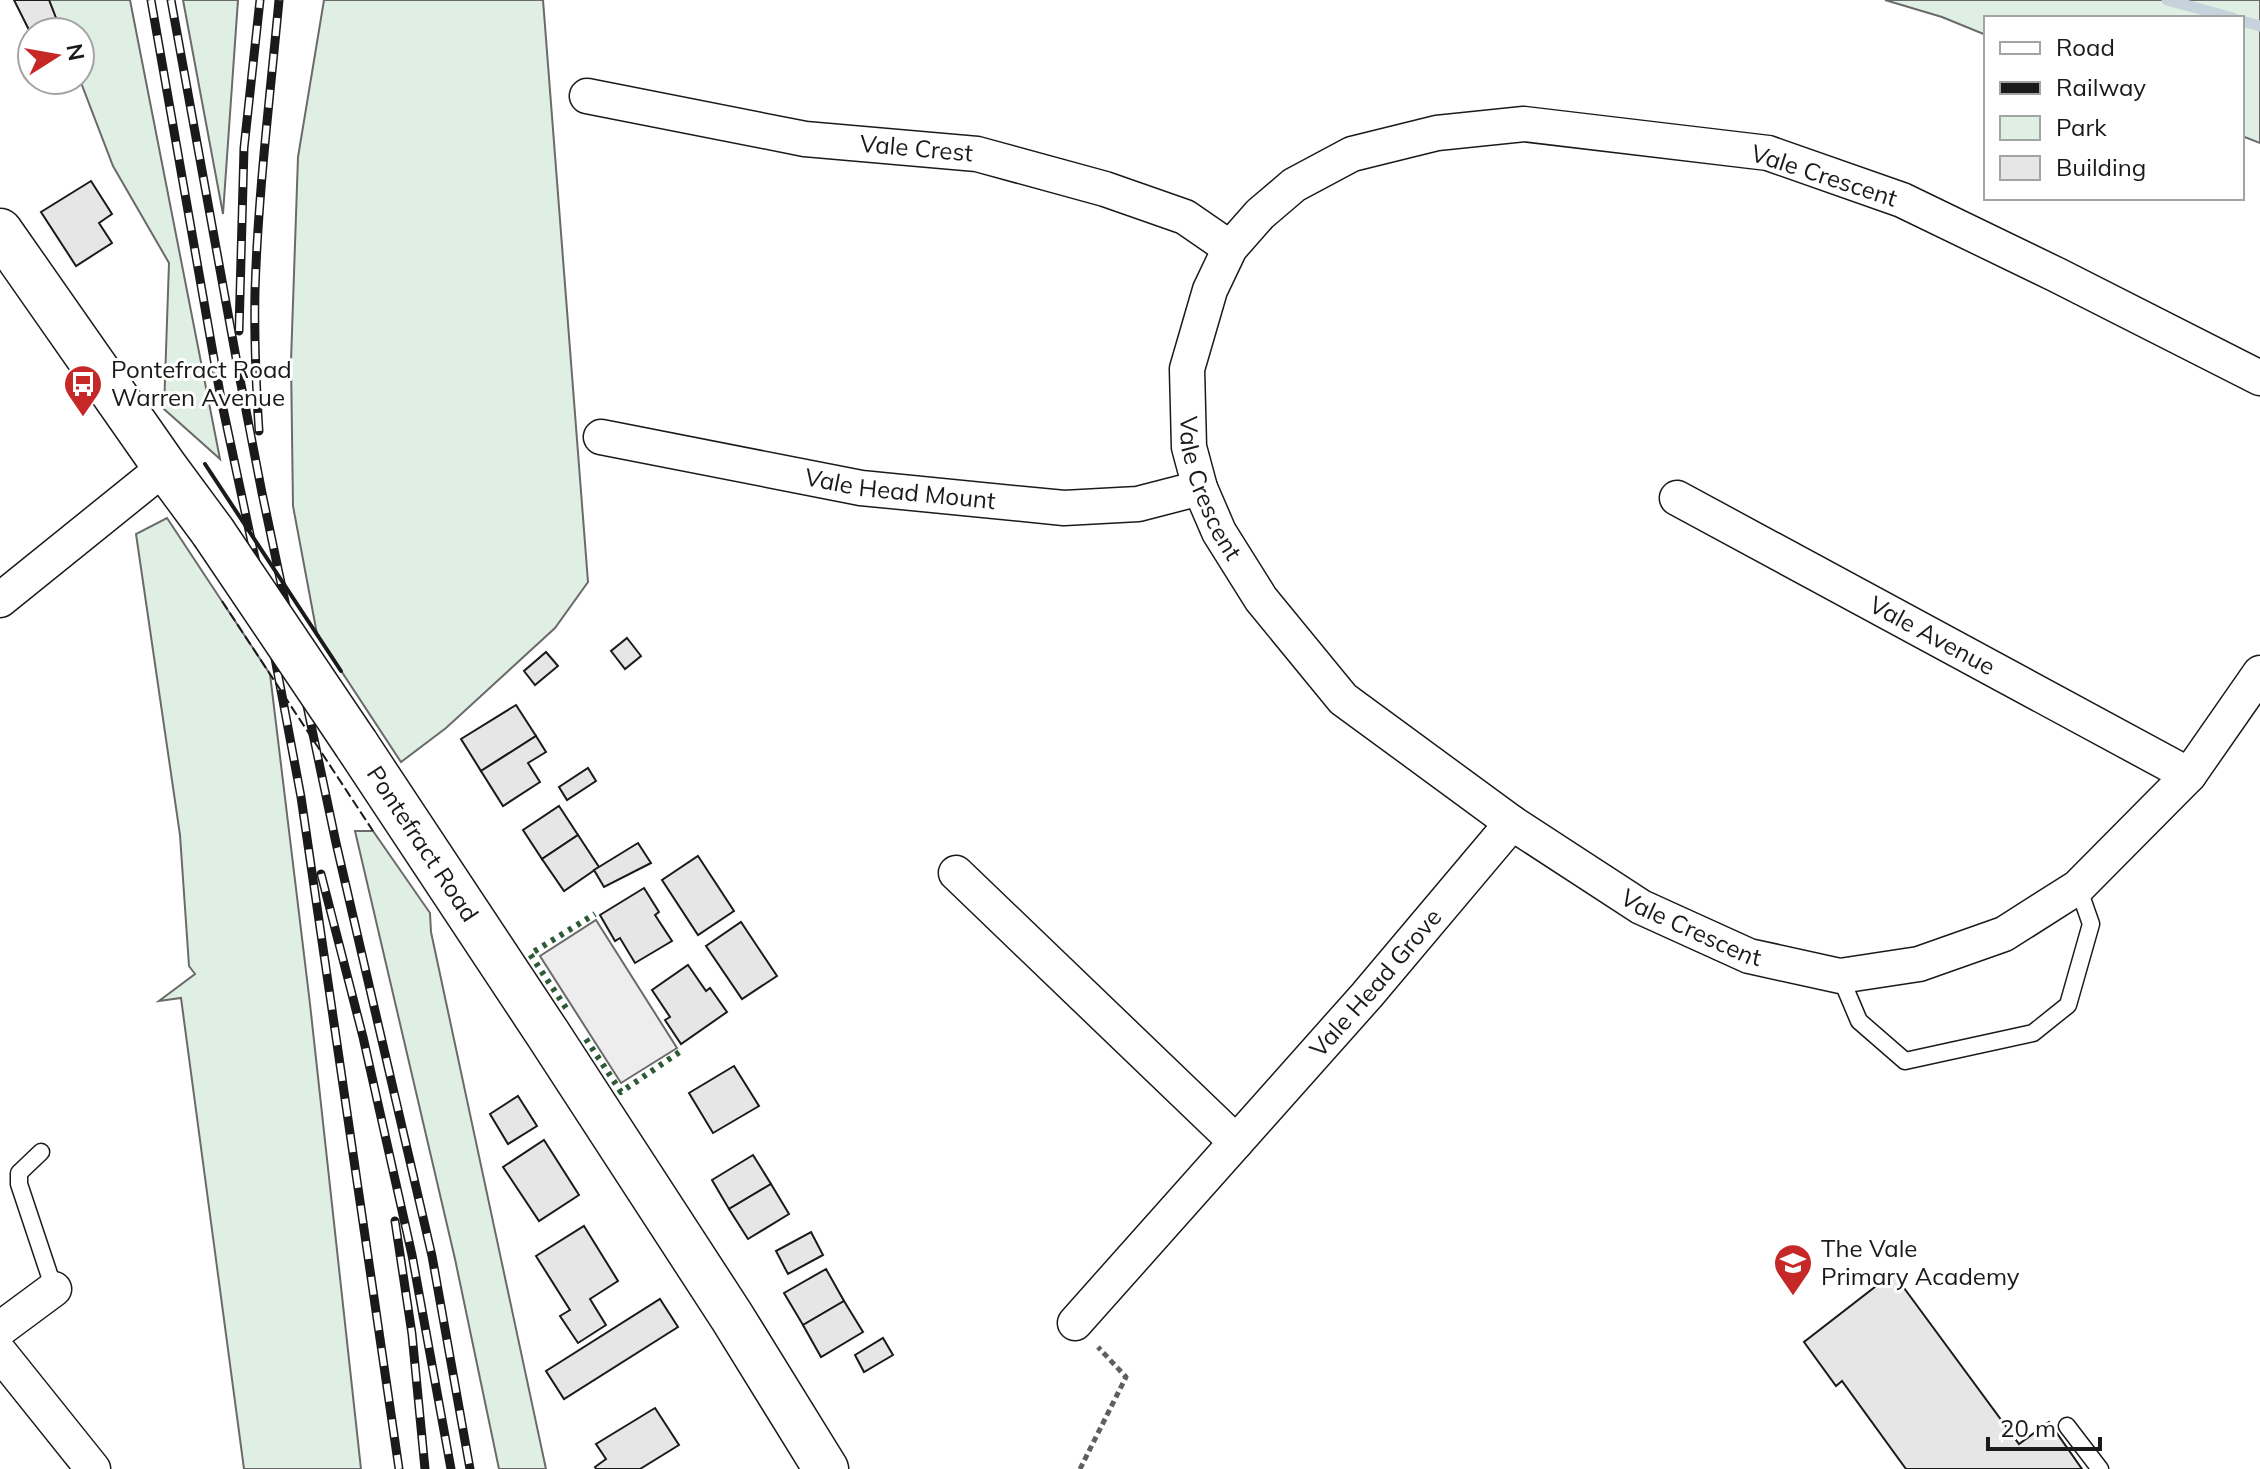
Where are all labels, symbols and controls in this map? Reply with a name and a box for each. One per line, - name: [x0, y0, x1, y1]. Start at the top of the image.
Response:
- north arrow: [16, 16, 96, 96]
- legend: [1984, 16, 2244, 200]
- text: Road: [2056, 32, 2115, 62]
- text: N: [60, 41, 91, 63]
- text: Railway: [2056, 72, 2146, 102]
- text: Park: [2056, 112, 2107, 142]
- street label: Vale Crest: [859, 128, 974, 168]
- street label: Vale Crescent: [1747, 137, 1901, 213]
- text: Building: [2056, 152, 2146, 182]
- place label: Pontefract Road Warren Avenue: [111, 354, 292, 412]
- bus stop icon: Pontefract Road Warren Avenue: [62, 363, 104, 418]
- street label: Vale Crescent: [1174, 415, 1249, 565]
- street label: Vale Head Mount: [802, 461, 997, 515]
- street label: Vale Avenue: [1864, 589, 2001, 681]
- street label: Pontefract Road: [361, 760, 485, 927]
- street label: Vale Crescent: [1615, 882, 1764, 972]
- street label: Vale Head Grove: [1303, 902, 1447, 1063]
- place label: The Vale Primary Academy: [1821, 1233, 2020, 1291]
- school or university icon: The Vale Primary Academy: [1772, 1242, 1814, 1297]
- scale bar: [1988, 1401, 2100, 1451]
- text: 20 m: [2000, 1413, 2056, 1443]

